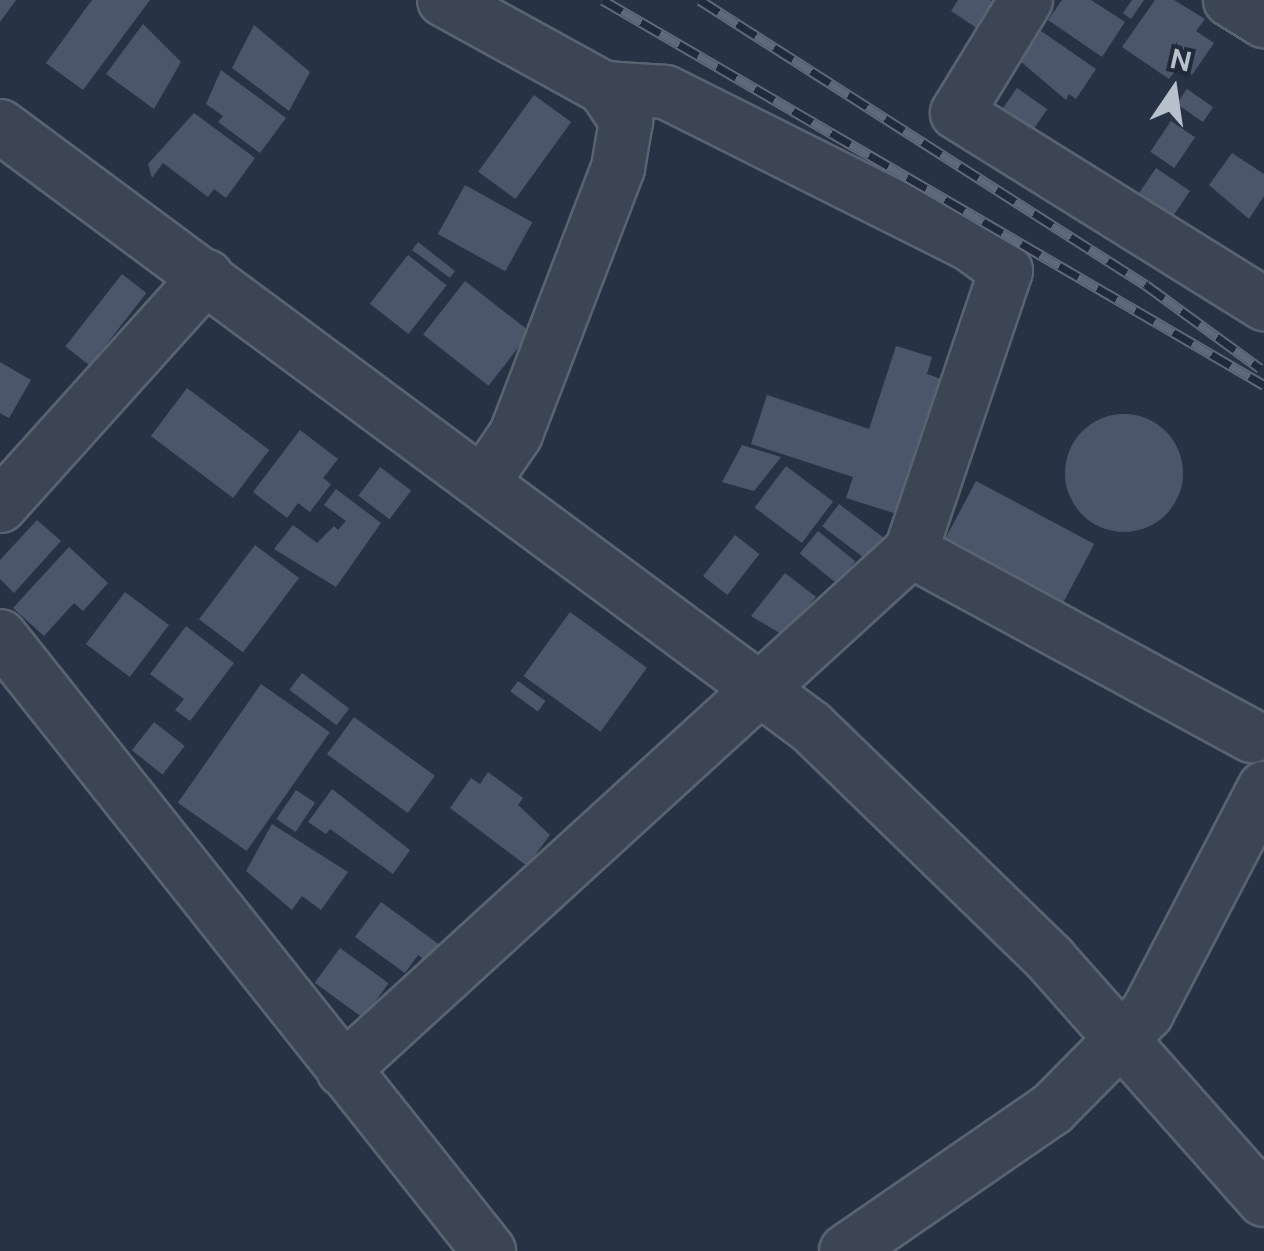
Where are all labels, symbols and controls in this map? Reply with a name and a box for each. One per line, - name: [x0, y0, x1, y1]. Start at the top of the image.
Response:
- north arrow: [1124, 40, 1224, 140]
- text: N: [1167, 40, 1195, 81]

